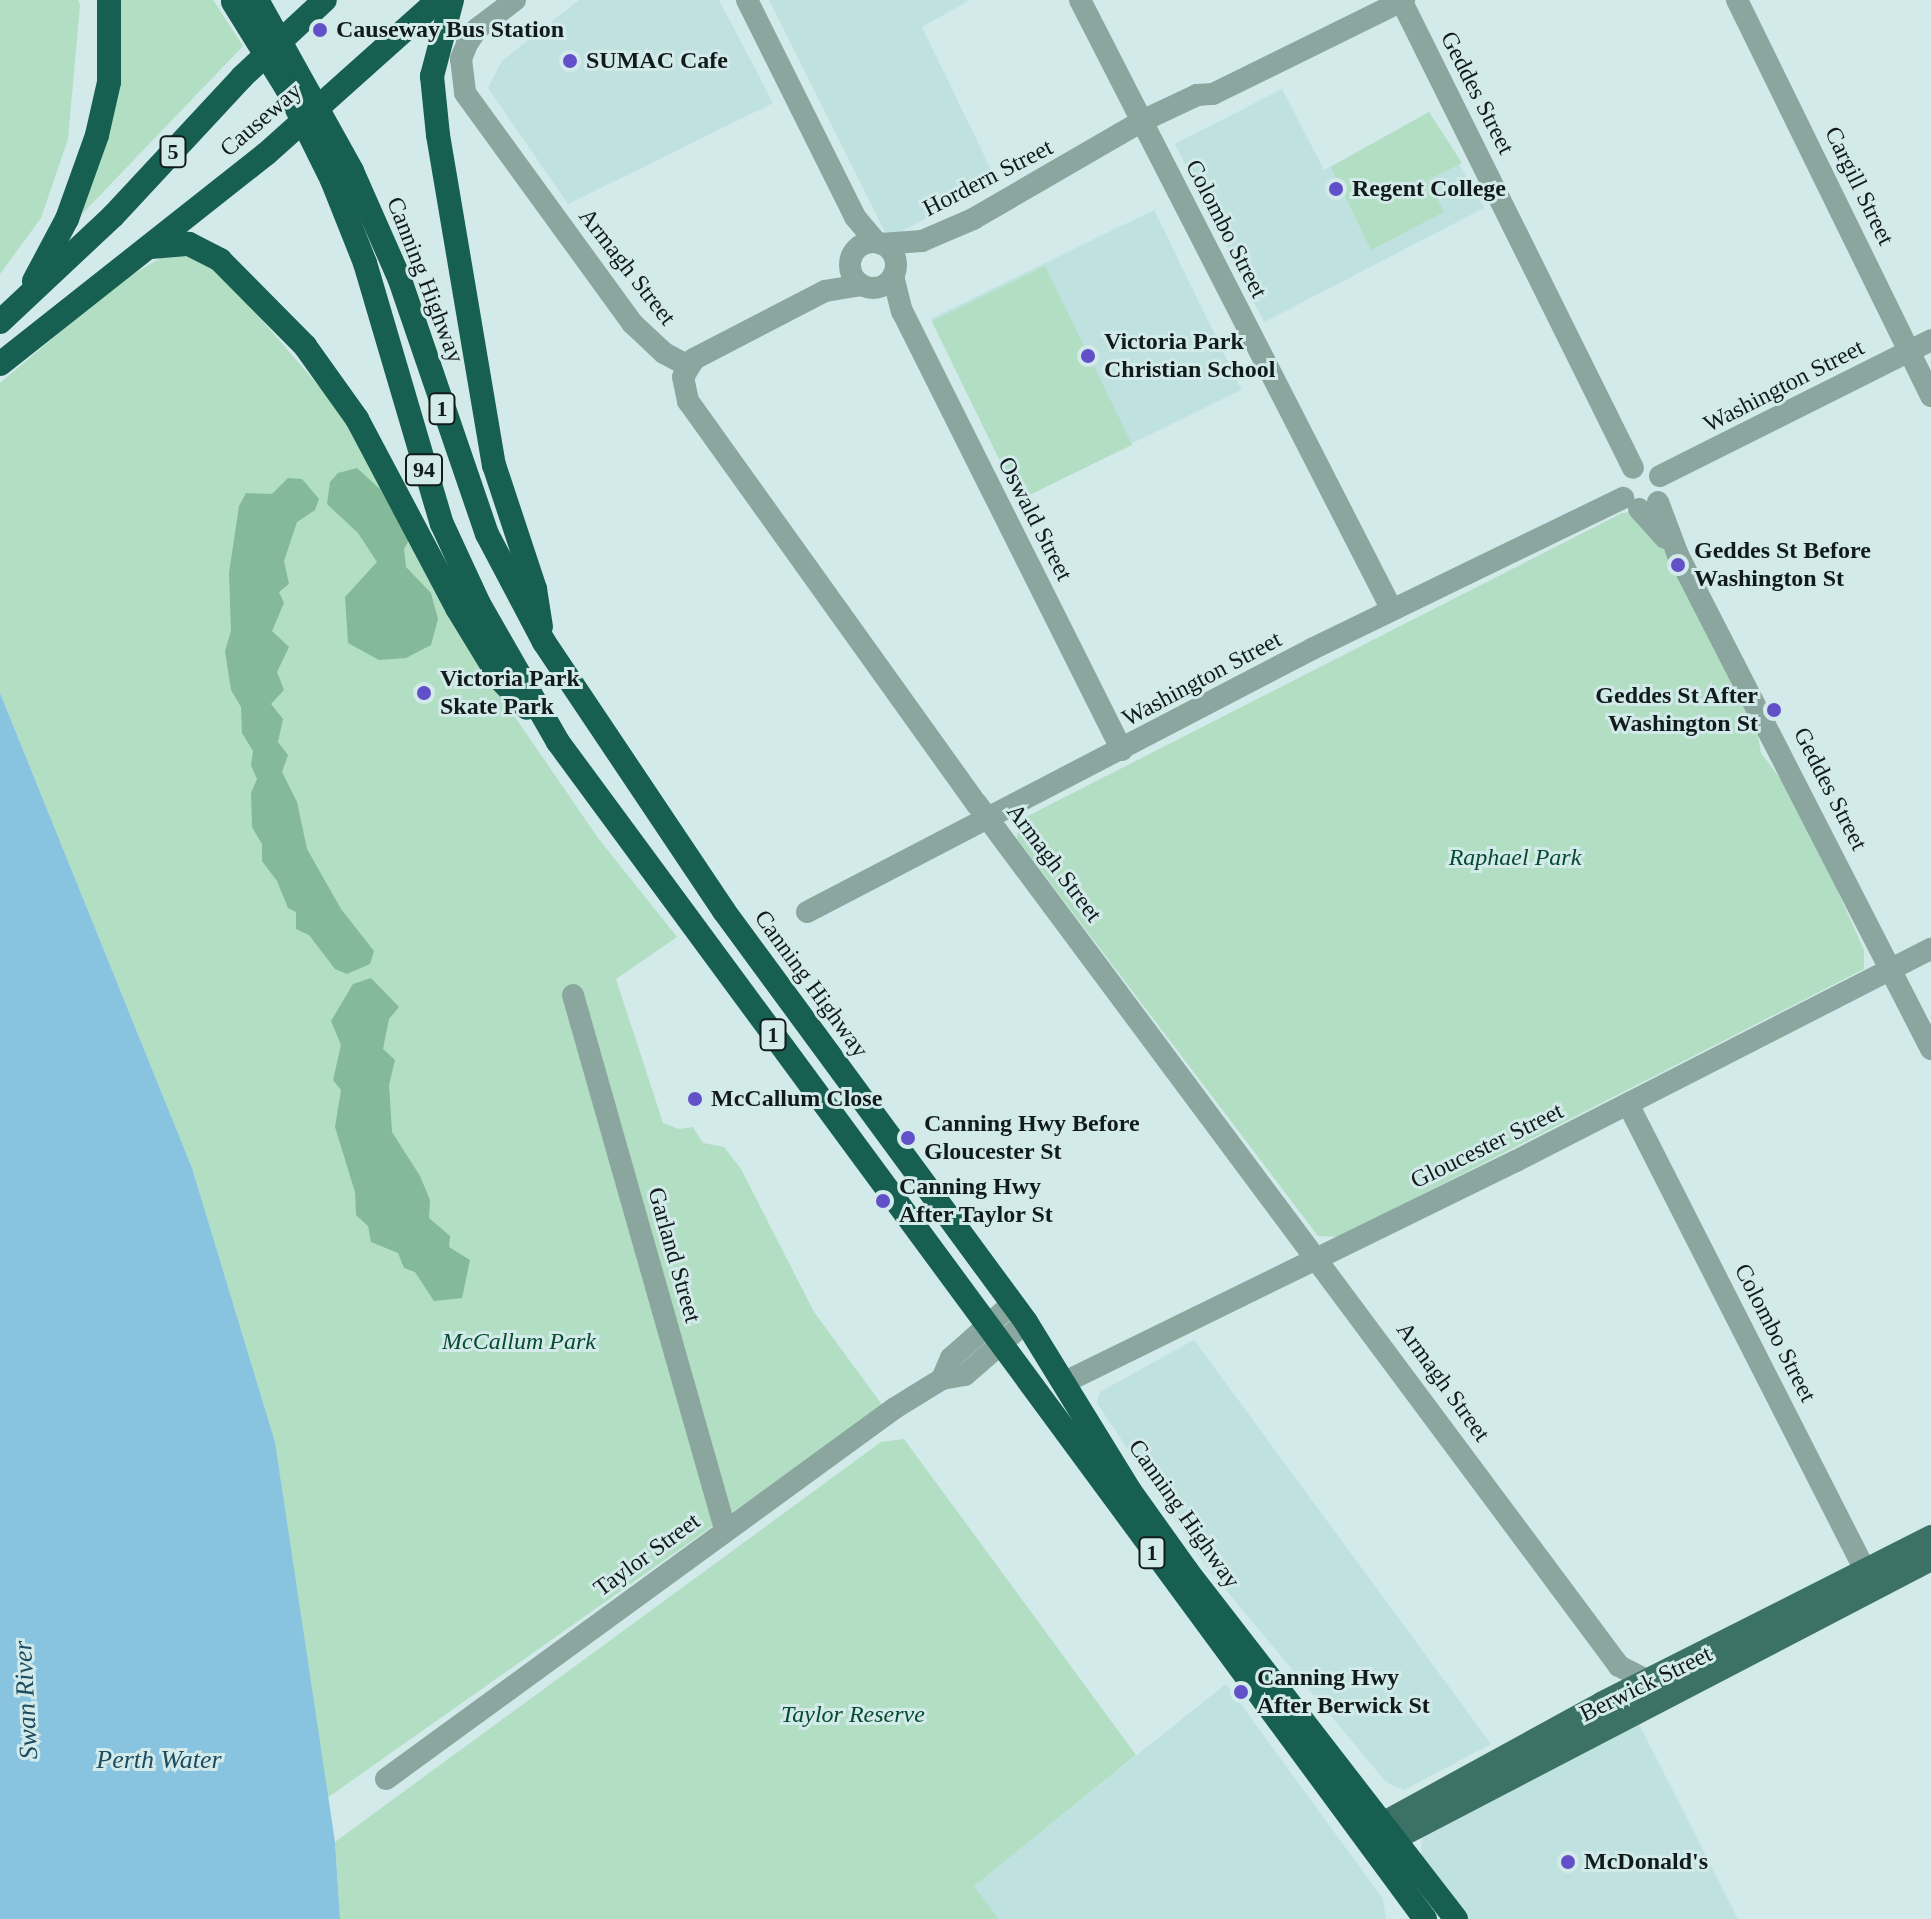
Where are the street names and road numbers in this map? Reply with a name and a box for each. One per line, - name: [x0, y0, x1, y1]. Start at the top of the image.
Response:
- street label: Geddes Street: [1434, 27, 1520, 159]
- street label: Causeway: [214, 77, 308, 163]
- street label: Cargill Street: [1818, 122, 1900, 250]
- street label: Hordern Street: [918, 133, 1058, 223]
- road number: 5: [159, 134, 187, 170]
- street label: Colombo Street: [1179, 155, 1273, 303]
- street label: Canning Highway: [380, 193, 470, 367]
- street label: Armagh Street: [572, 203, 682, 331]
- street label: Washington Street: [1699, 333, 1869, 439]
- road number: 1: [428, 391, 456, 427]
- road number: 94: [404, 452, 444, 488]
- street label: Oswald Street: [991, 452, 1079, 586]
- street label: Washington Street: [1118, 625, 1286, 733]
- street label: Geddes Street: [1787, 723, 1873, 855]
- street label: Armagh Street: [1000, 798, 1108, 928]
- street label: Canning Highway: [748, 905, 874, 1063]
- road number: 1: [759, 1017, 787, 1053]
- street label: Gloucester Street: [1406, 1097, 1568, 1195]
- street label: Garland Street: [641, 1184, 707, 1326]
- street label: Colombo Street: [1728, 1259, 1822, 1407]
- street label: Armagh Street: [1390, 1317, 1496, 1447]
- street label: Canning Highway: [1122, 1434, 1246, 1594]
- street label: Taylor Street: [588, 1507, 706, 1603]
- road number: 1: [1138, 1535, 1166, 1571]
- street label: Berwick Street: [1575, 1640, 1717, 1728]

